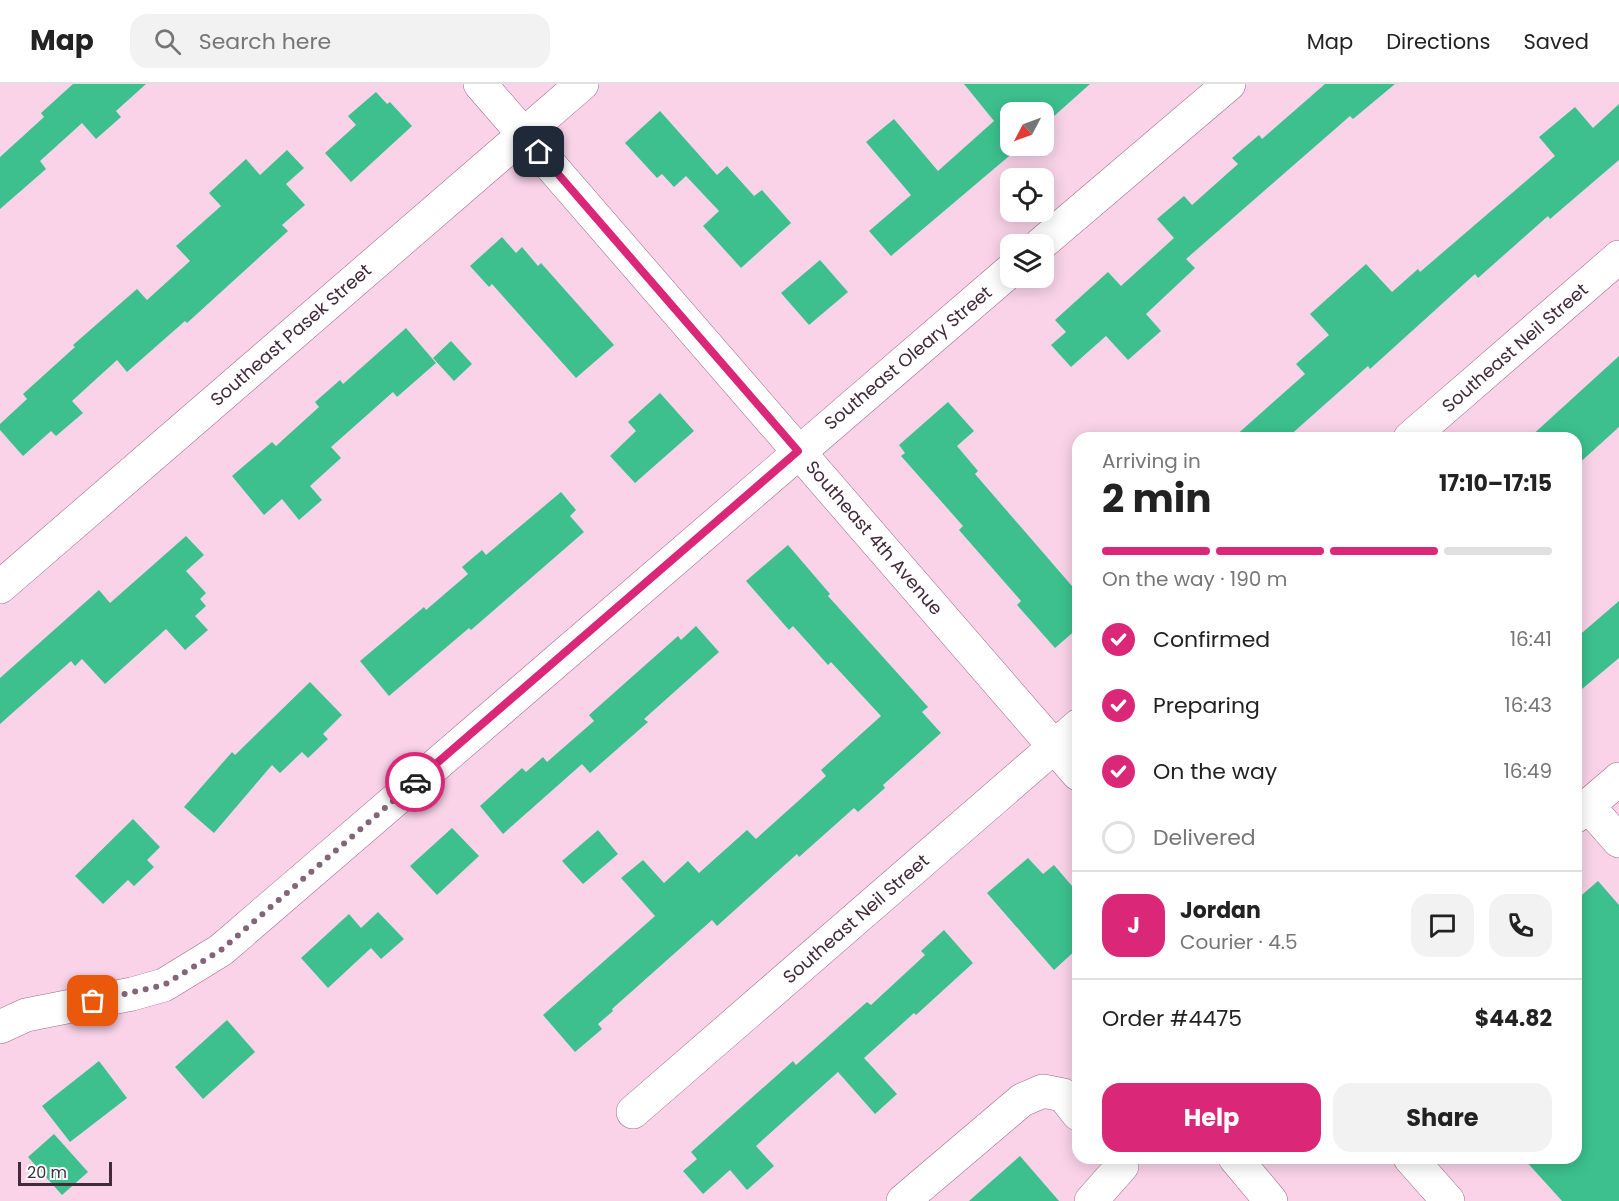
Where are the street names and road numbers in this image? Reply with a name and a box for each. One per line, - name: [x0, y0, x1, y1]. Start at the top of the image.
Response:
- street label: Southeast Pasek Street: [205, 258, 376, 412]
- street label: Southeast Neil Street: [1436, 277, 1593, 418]
- street label: Southeast Oleary Street: [818, 280, 997, 435]
- street label: Southeast 4th Avenue: [800, 455, 949, 620]
- street label: Southeast Neil Street: [777, 848, 934, 989]

